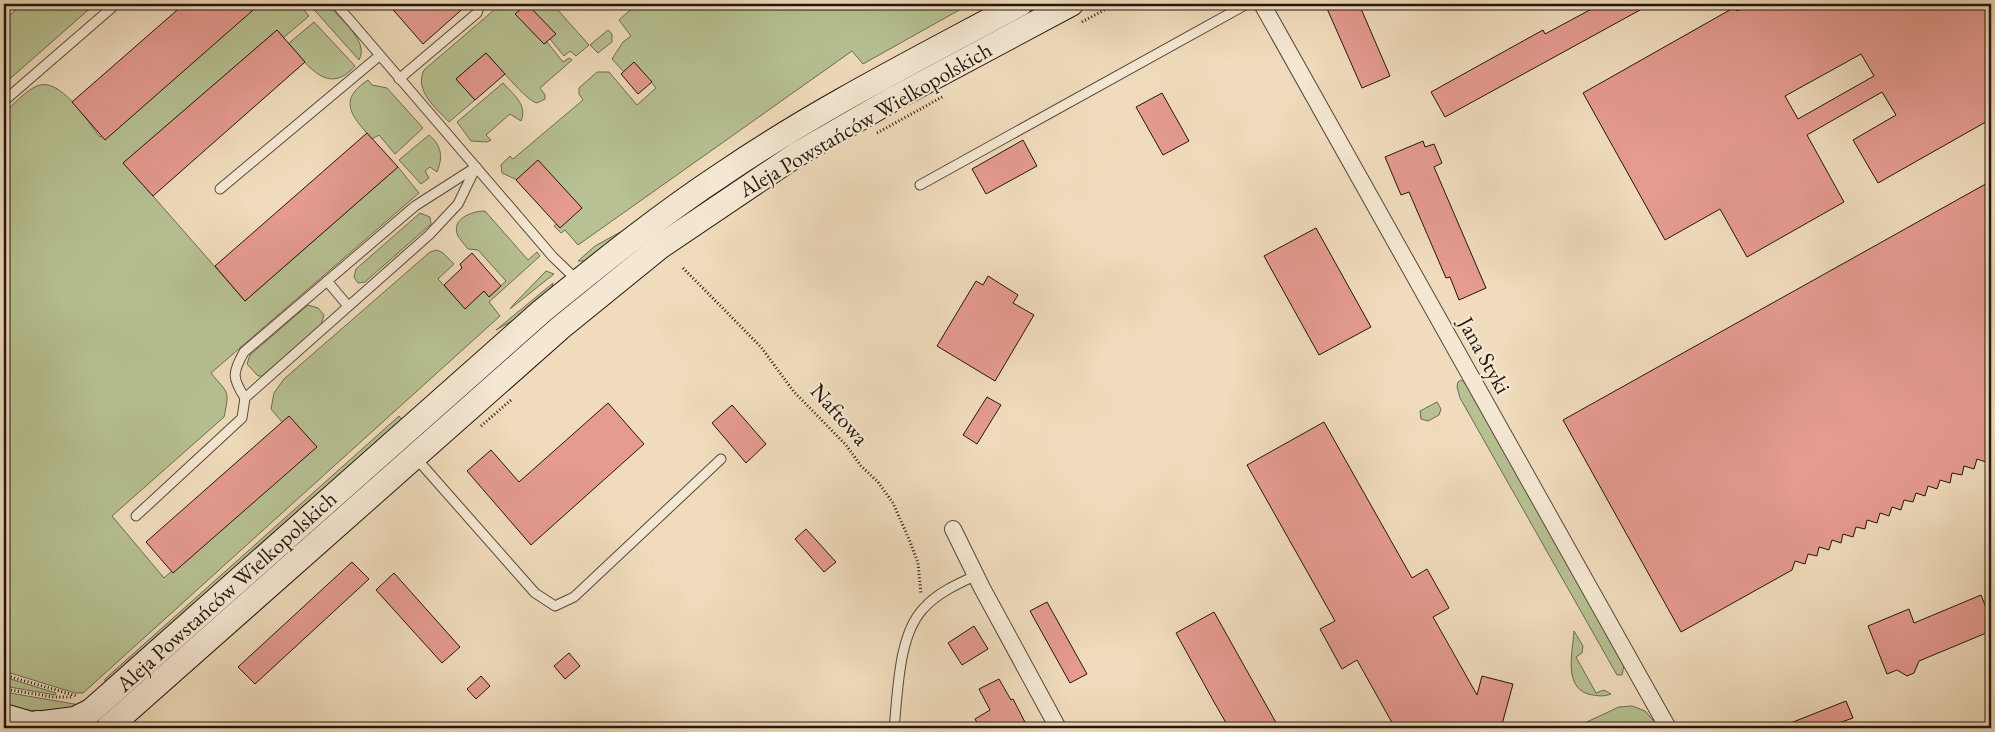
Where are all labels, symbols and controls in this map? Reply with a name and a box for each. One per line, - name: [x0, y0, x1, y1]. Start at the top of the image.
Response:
- street label: Aleja Powstańców Wielkopolskich: [733, 35, 997, 204]
- street label: Jana Styki: [1451, 310, 1517, 399]
- street label: Naftowa: [804, 377, 875, 452]
- street label: Aleja Powstańców Wielkopolskich: [109, 484, 343, 699]

